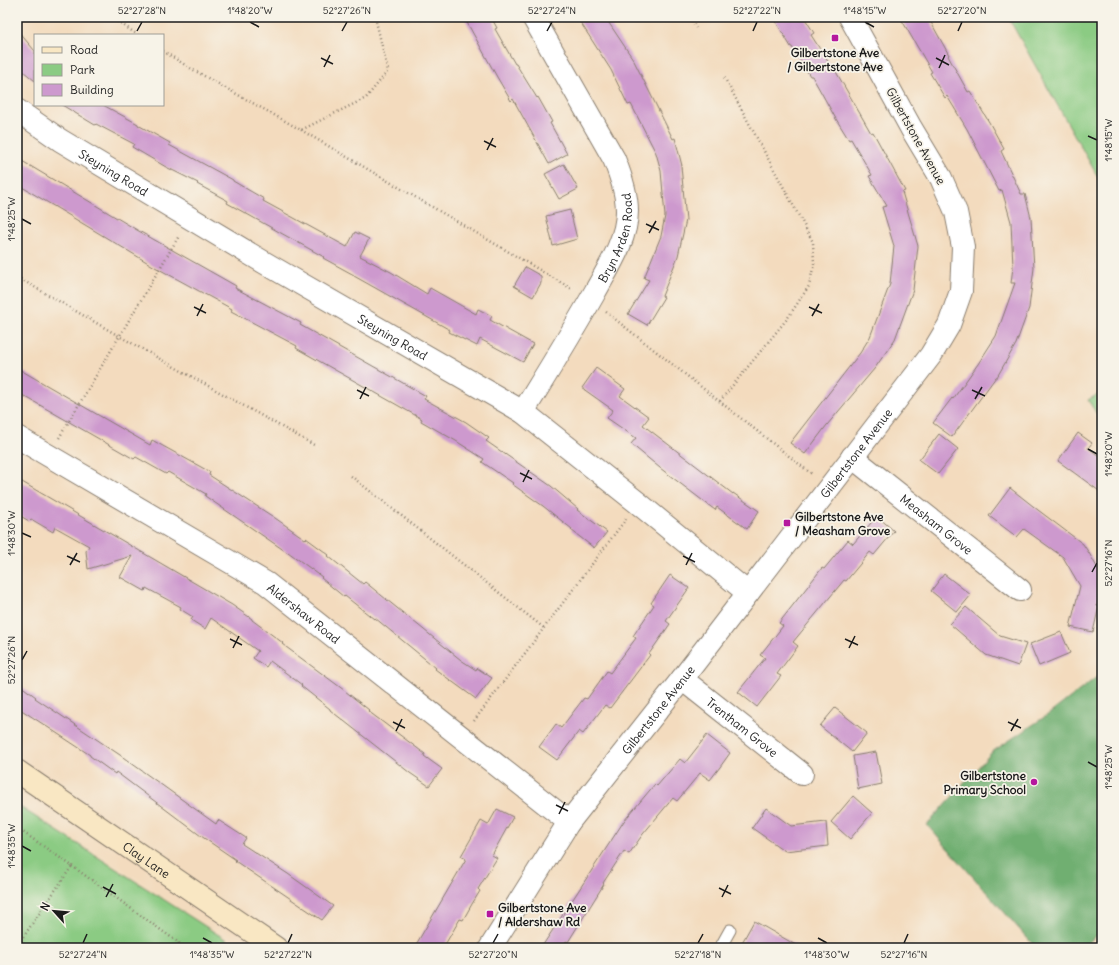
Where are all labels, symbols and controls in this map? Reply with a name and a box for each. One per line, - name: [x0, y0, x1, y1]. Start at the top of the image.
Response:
- text: 52°27'28"N: [118, 4, 166, 17]
- text: 1°48'20"W: [227, 4, 273, 17]
- text: 52°27'26"N: [323, 4, 371, 17]
- text: 52°27'24"N: [528, 4, 576, 17]
- text: 52°27'22"N: [733, 4, 781, 17]
- text: 1°48'15"W: [844, 4, 886, 17]
- text: 52°27'20"N: [937, 4, 987, 17]
- marker: Gilbertstone Ave / Gilbertstone Ave: [830, 33, 840, 43]
- legend: [34, 34, 164, 106]
- text: Road: [70, 42, 98, 57]
- place label: Gilbertstone Ave / Gilbertstone Ave: [787, 45, 883, 74]
- text: Park: [70, 62, 95, 77]
- text: Building: [70, 82, 114, 97]
- street label: Gilbertstone Avenue: [883, 85, 949, 187]
- text: 1°48'15"W: [1102, 119, 1115, 161]
- street label: Steyning Road: [76, 146, 151, 199]
- street label: Bryn Arden Road: [594, 192, 635, 285]
- text: 1°48'25"W: [5, 197, 18, 241]
- street label: Steyning Road: [355, 311, 430, 363]
- street label: Gilbertstone Avenue: [817, 405, 895, 501]
- text: 1°48'20"W: [1102, 431, 1115, 477]
- street label: Measham Grove: [897, 491, 976, 557]
- place label: Gilbertstone Ave / Measham Grove: [795, 509, 891, 538]
- text: 1°48'30"W: [5, 510, 18, 556]
- marker: Gilbertstone Ave / Measham Grove: [782, 518, 792, 528]
- text: 52°27'16"N: [1102, 540, 1115, 586]
- street label: Aldershaw Road: [265, 580, 343, 646]
- text: 52°27'26"N: [5, 636, 18, 684]
- street label: Gilbertstone Avenue: [618, 662, 697, 757]
- street label: Trentham Grove: [704, 694, 781, 760]
- text: 1°48'25"W: [1102, 745, 1115, 789]
- place label: Gilbertstone Primary School: [943, 768, 1027, 798]
- marker: Gilbertstone Primary School: [1029, 777, 1039, 787]
- text: 1°48'35"W: [5, 824, 18, 868]
- street label: Clay Lane: [120, 838, 173, 881]
- north arrow: [34, 891, 74, 931]
- text: N: [37, 900, 53, 913]
- place label: Gilbertstone Ave / Aldershaw Rd: [498, 900, 587, 929]
- marker: Gilbertstone Ave / Aldershaw Rd: [485, 909, 495, 919]
- text: 52°27'24"N: [59, 948, 107, 961]
- text: 1°48'35"W: [190, 948, 234, 961]
- text: 52°27'22"N: [264, 948, 312, 961]
- text: 52°27'20"N: [468, 948, 518, 961]
- text: 52°27'18"N: [675, 948, 721, 961]
- text: 1°48'30"W: [804, 948, 850, 961]
- text: 52°27'16"N: [881, 948, 927, 961]

